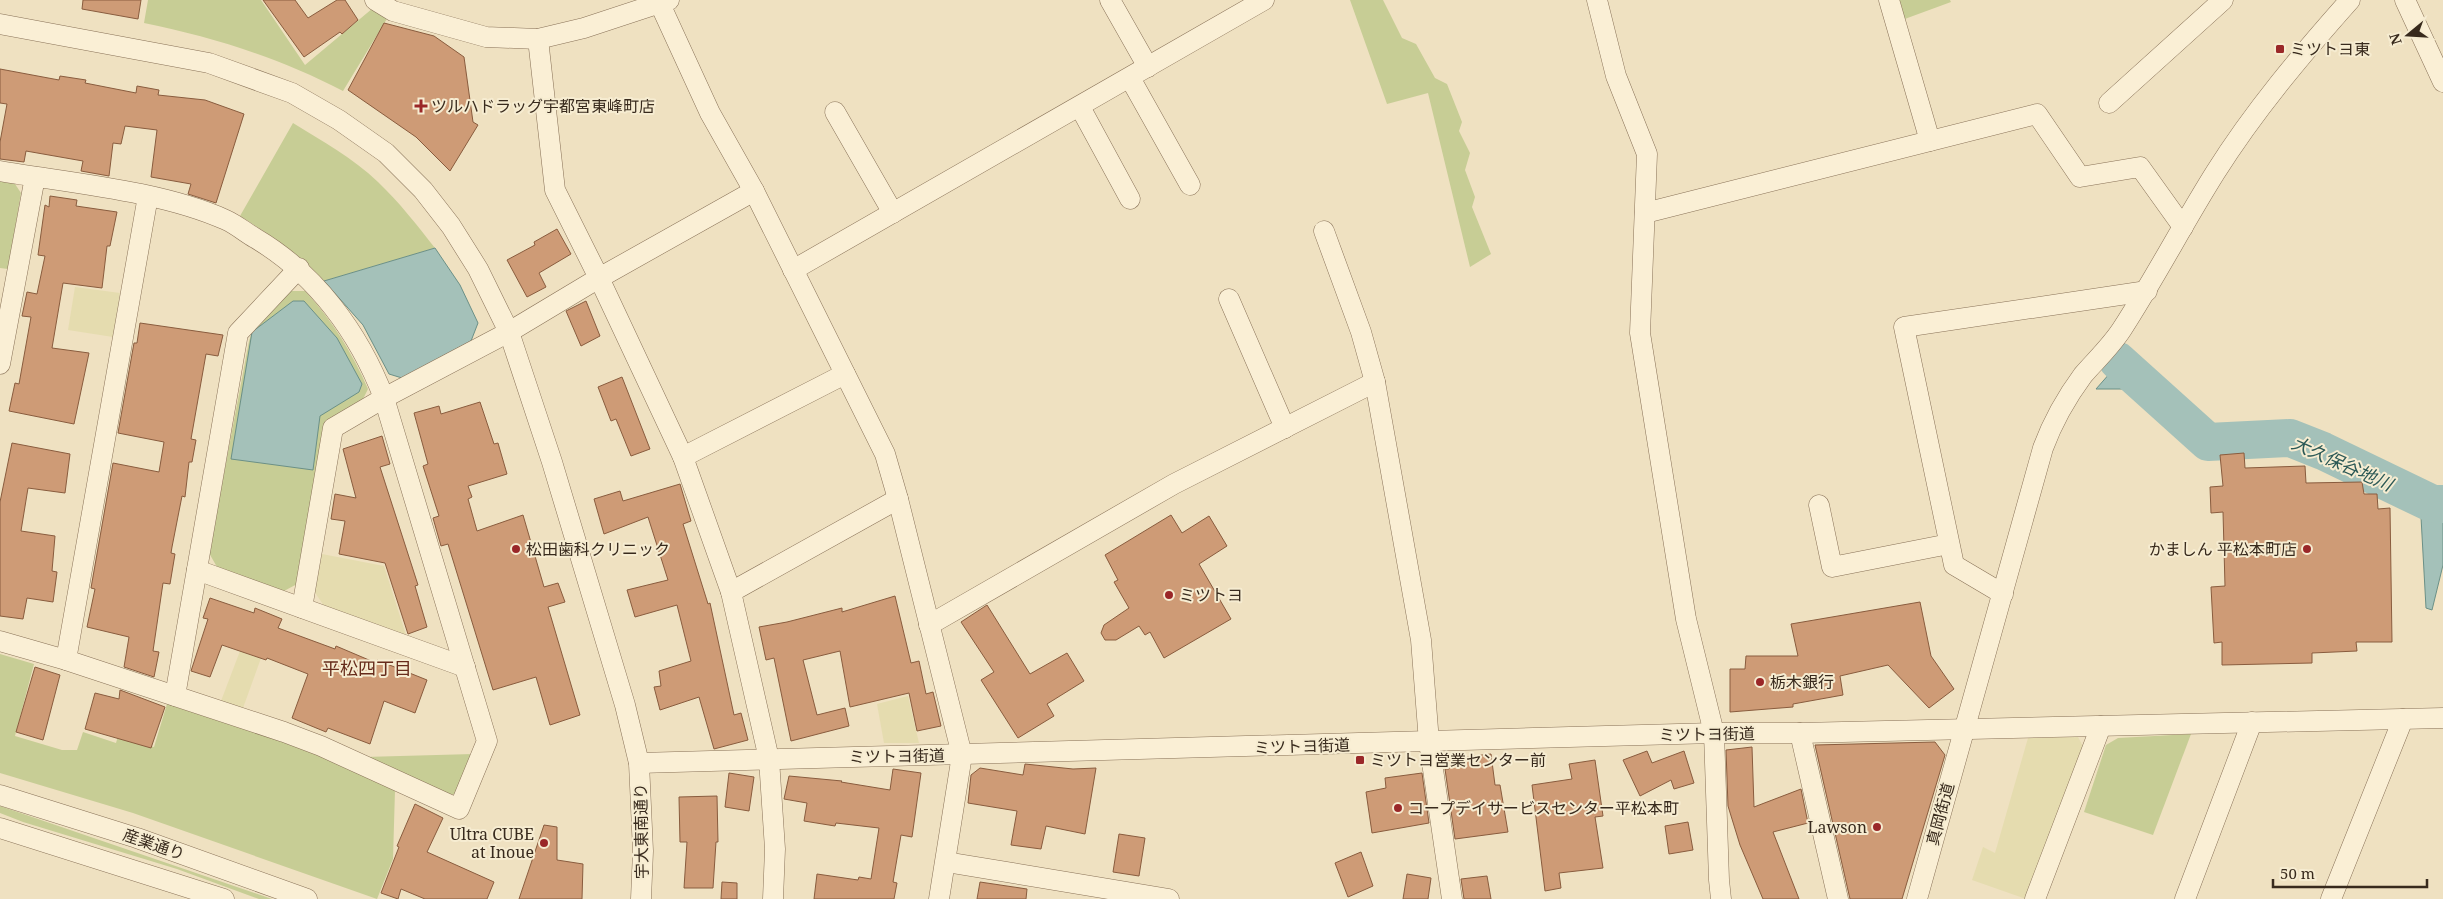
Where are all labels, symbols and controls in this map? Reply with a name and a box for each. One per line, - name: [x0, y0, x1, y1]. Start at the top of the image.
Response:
- north arrow: [2383, 10, 2433, 60]
- text: N: [2384, 31, 2406, 47]
- place label: ミツトヨ東: [2290, 38, 2370, 60]
- marker: ミツトヨ東: [2274, 43, 2286, 55]
- place label: ツルハドラッグ宇都宮東峰町店: [431, 95, 655, 117]
- marker: ツルハドラッグ宇都宮東峰町店: [415, 100, 427, 112]
- water label: 大久保谷地川: [2288, 430, 2398, 497]
- place label: 松田歯科クリニック: [526, 538, 670, 560]
- place label: かましん 平松本町店: [2149, 538, 2297, 560]
- marker: 松田歯科クリニック: [510, 543, 522, 555]
- marker: かましん 平松本町店: [2301, 543, 2313, 555]
- place label: ミツトヨ: [1179, 584, 1243, 606]
- marker: ミツトヨ: [1163, 589, 1175, 601]
- district label: 平松四丁目: [322, 656, 412, 680]
- place label: 栃木銀行: [1770, 671, 1834, 693]
- marker: 栃木銀行: [1754, 676, 1766, 688]
- street label: ミツトヨ街道: [1659, 722, 1755, 746]
- street label: ミツトヨ街道: [1254, 733, 1350, 759]
- street label: ミツトヨ街道: [849, 744, 945, 768]
- place label: ミツトヨ営業センター前: [1370, 749, 1546, 771]
- marker: ミツトヨ営業センター前: [1354, 754, 1366, 766]
- street label: 真岡街道: [1921, 780, 1959, 848]
- street label: 宇大東南通り: [629, 783, 653, 879]
- place label: コープデイサービスセンター平松本町: [1408, 797, 1679, 819]
- marker: コープデイサービスセンター平松本町: [1392, 802, 1404, 814]
- place label: Lawson: [1807, 816, 1867, 838]
- marker: Lawson: [1871, 821, 1883, 833]
- street label: 産業通り: [120, 823, 188, 865]
- place label: Ultra CUBE at Inoue: [450, 823, 534, 863]
- marker: Ultra CUBE at Inoue: [538, 837, 550, 849]
- scale bar: [2273, 856, 2427, 888]
- text: 50 m: [2280, 863, 2315, 883]

